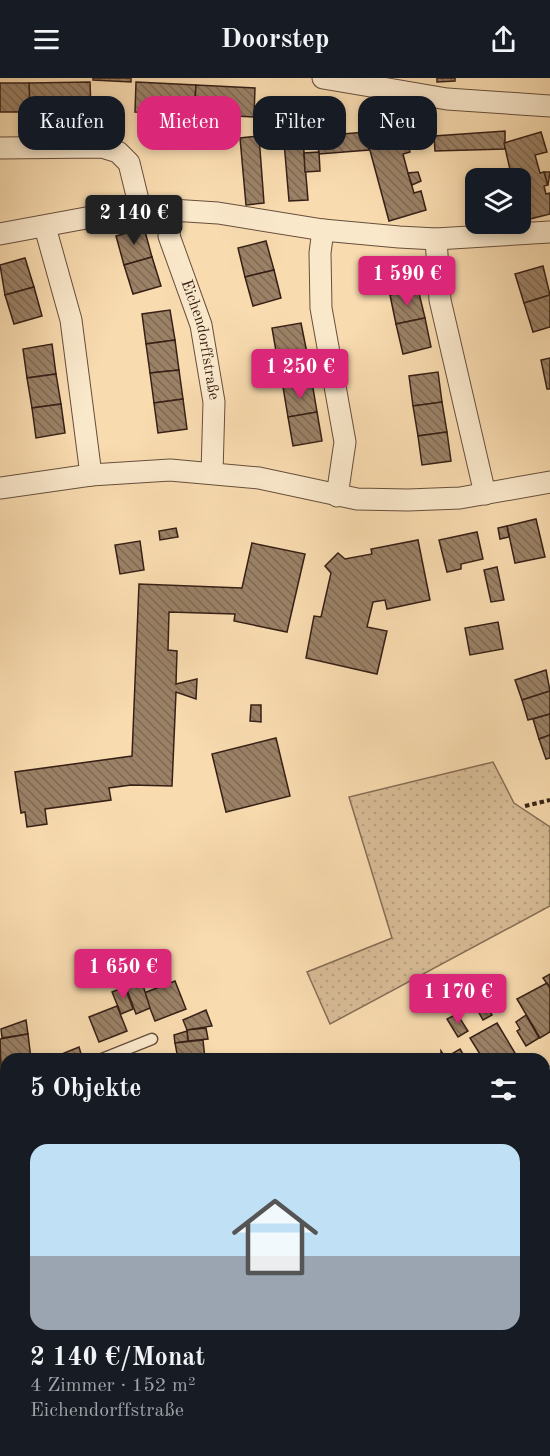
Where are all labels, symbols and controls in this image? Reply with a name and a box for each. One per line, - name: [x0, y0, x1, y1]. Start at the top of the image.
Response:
- icon: menu: [30, 23, 63, 56]
- icon: share: [487, 23, 520, 56]
- text: Doorstep: [220, 26, 330, 53]
- chip: Kaufen: [18, 96, 125, 150]
- chip: Mieten: [137, 96, 241, 150]
- chip: Filter: [253, 96, 346, 150]
- chip: Neu: [358, 96, 437, 150]
- map controls: [465, 168, 531, 234]
- button: layers: [465, 168, 531, 234]
- pin: 2 140 €: [79, 195, 189, 246]
- text: 2 140 €: [99, 204, 169, 224]
- pin: 1 590 €: [352, 256, 462, 307]
- text: 1 590 €: [372, 265, 442, 285]
- street label: Eichendorffstraße: [177, 278, 222, 401]
- pin: 1 250 €: [245, 349, 355, 400]
- text: 1 250 €: [265, 358, 335, 378]
- pin: 1 650 €: [68, 949, 178, 1000]
- text: 1 650 €: [88, 958, 158, 978]
- pin: 1 170 €: [403, 974, 513, 1025]
- text: 1 170 €: [423, 983, 493, 1003]
- icon: filters: [487, 1073, 520, 1106]
- text: 5 Objekte: [30, 1076, 142, 1102]
- icon: home: [221, 1183, 329, 1291]
- text: 2 140 €/Monat: [30, 1345, 205, 1371]
- text: 4 Zimmer · 152 m²: [30, 1376, 195, 1396]
- text: Eichendorffstraße: [30, 1401, 184, 1421]

